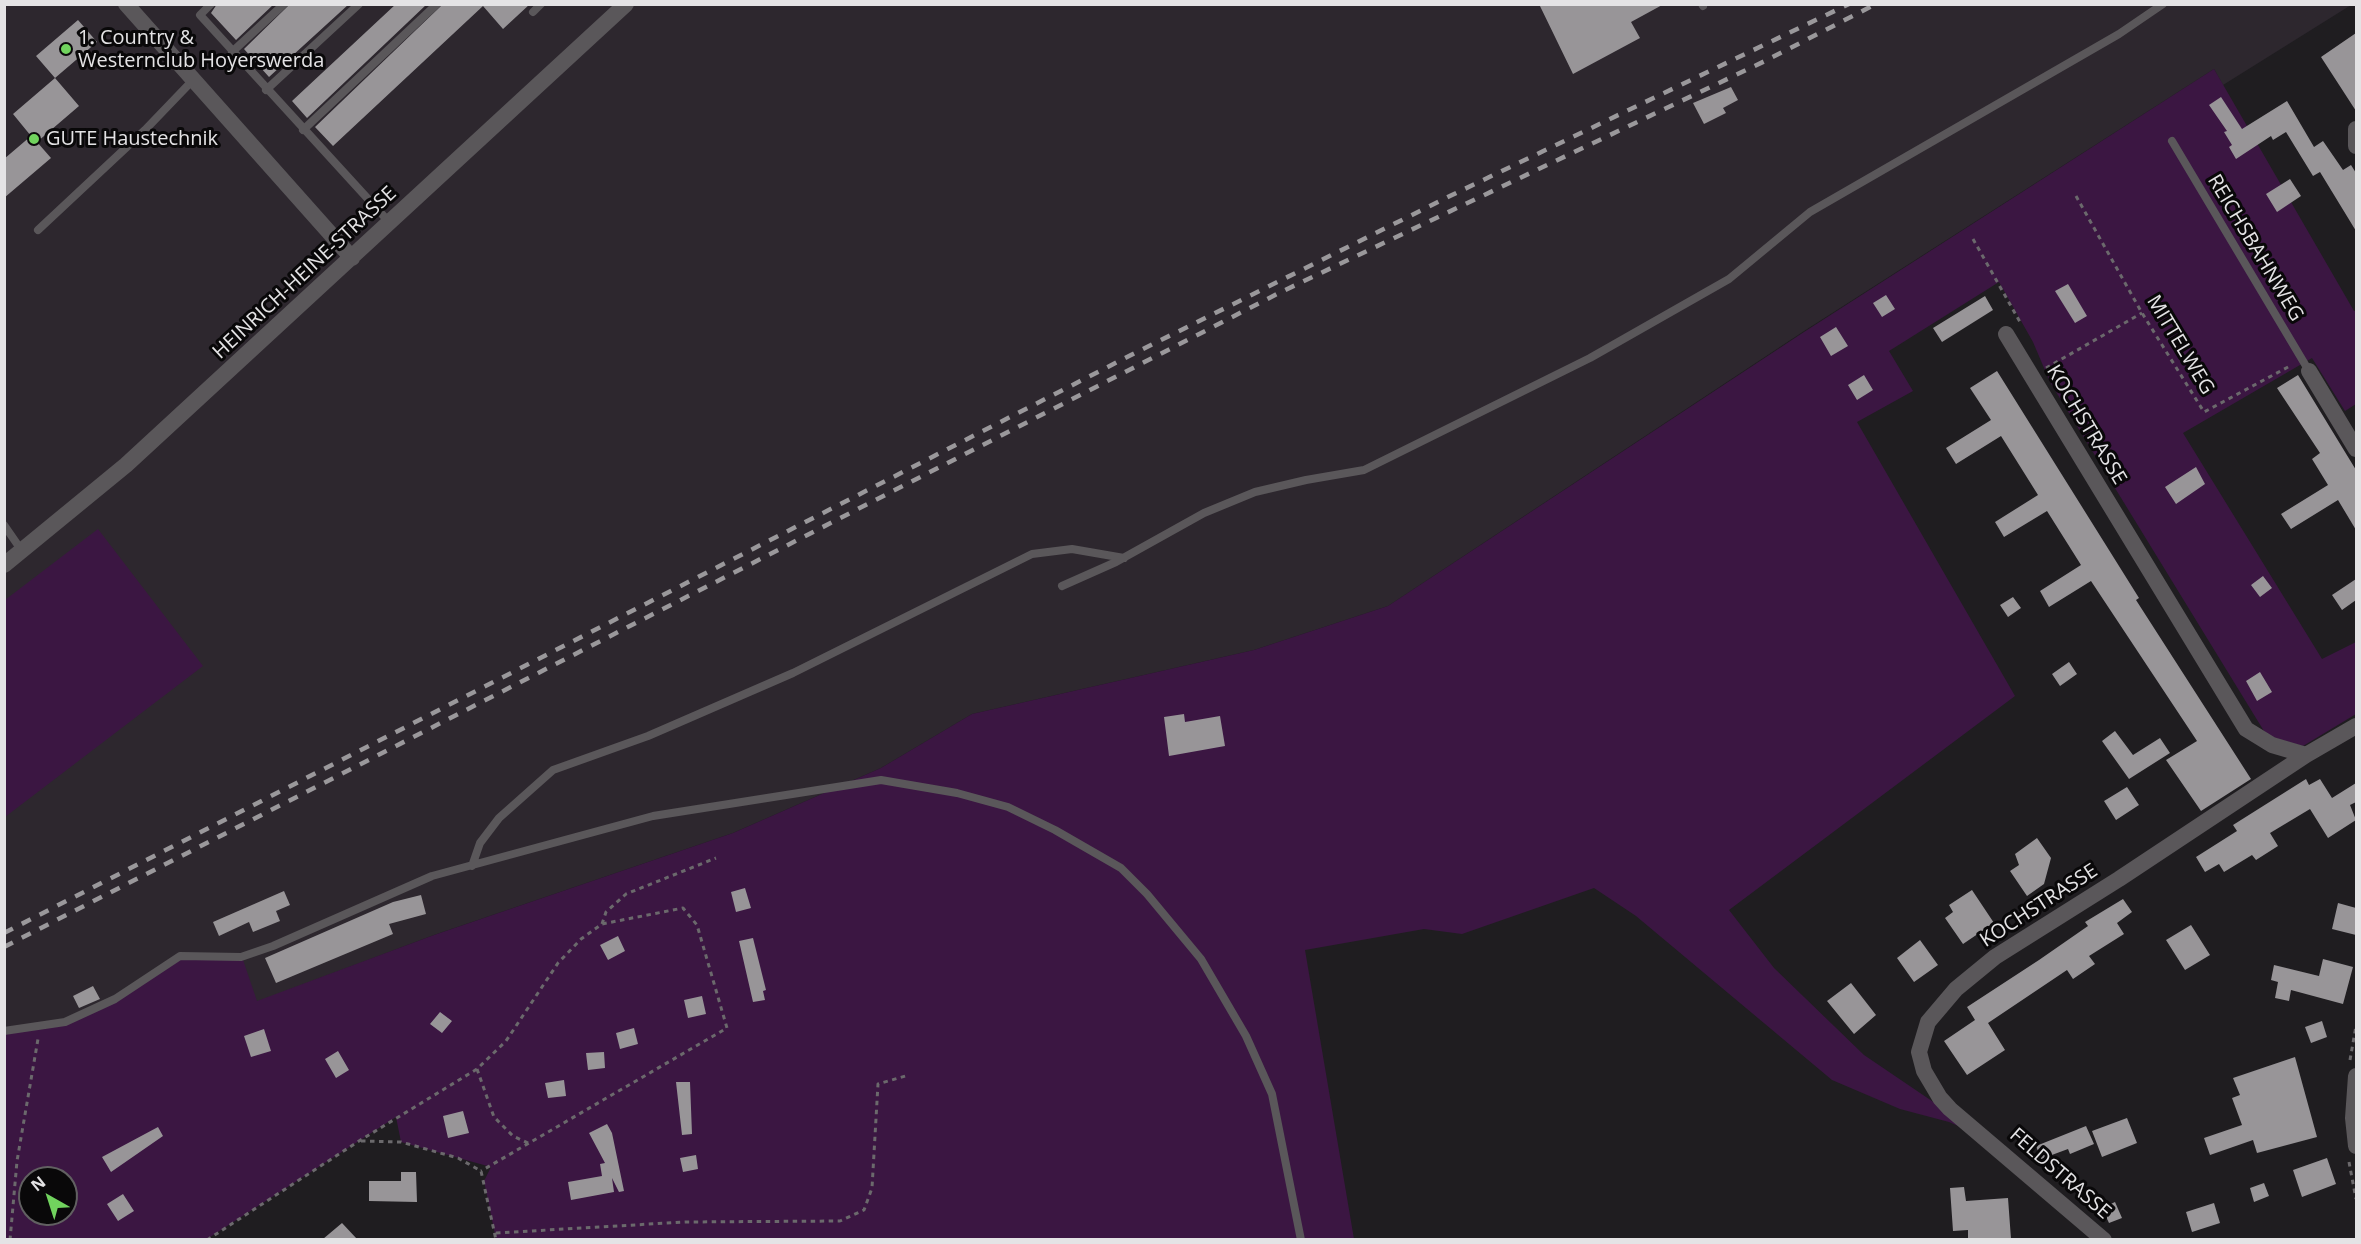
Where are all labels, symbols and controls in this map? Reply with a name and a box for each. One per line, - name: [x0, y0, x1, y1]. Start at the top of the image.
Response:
- place label: 1. Country & Westernclub Hoyerswerda: [78, 26, 324, 73]
- marker: 1. Country & Westernclub Hoyerswerda: [59, 42, 73, 56]
- place label: GUTE Haustechnik: [46, 127, 218, 151]
- marker: GUTE Haustechnik: [27, 132, 41, 146]
- street label: REICHSBAHNWEG: [2202, 170, 2308, 326]
- street label: HEINRICH-HEINE-STRASSE: [208, 182, 402, 364]
- street label: MITTELWEG: [2141, 291, 2219, 399]
- street label: KOCHSTRASSE: [2041, 361, 2131, 489]
- street label: KOCHSTRASSE: [1976, 859, 2102, 953]
- street label: FELDSTRASSE: [2004, 1123, 2116, 1225]
- north arrow: [18, 1166, 78, 1226]
- text: N: [26, 1171, 50, 1196]

